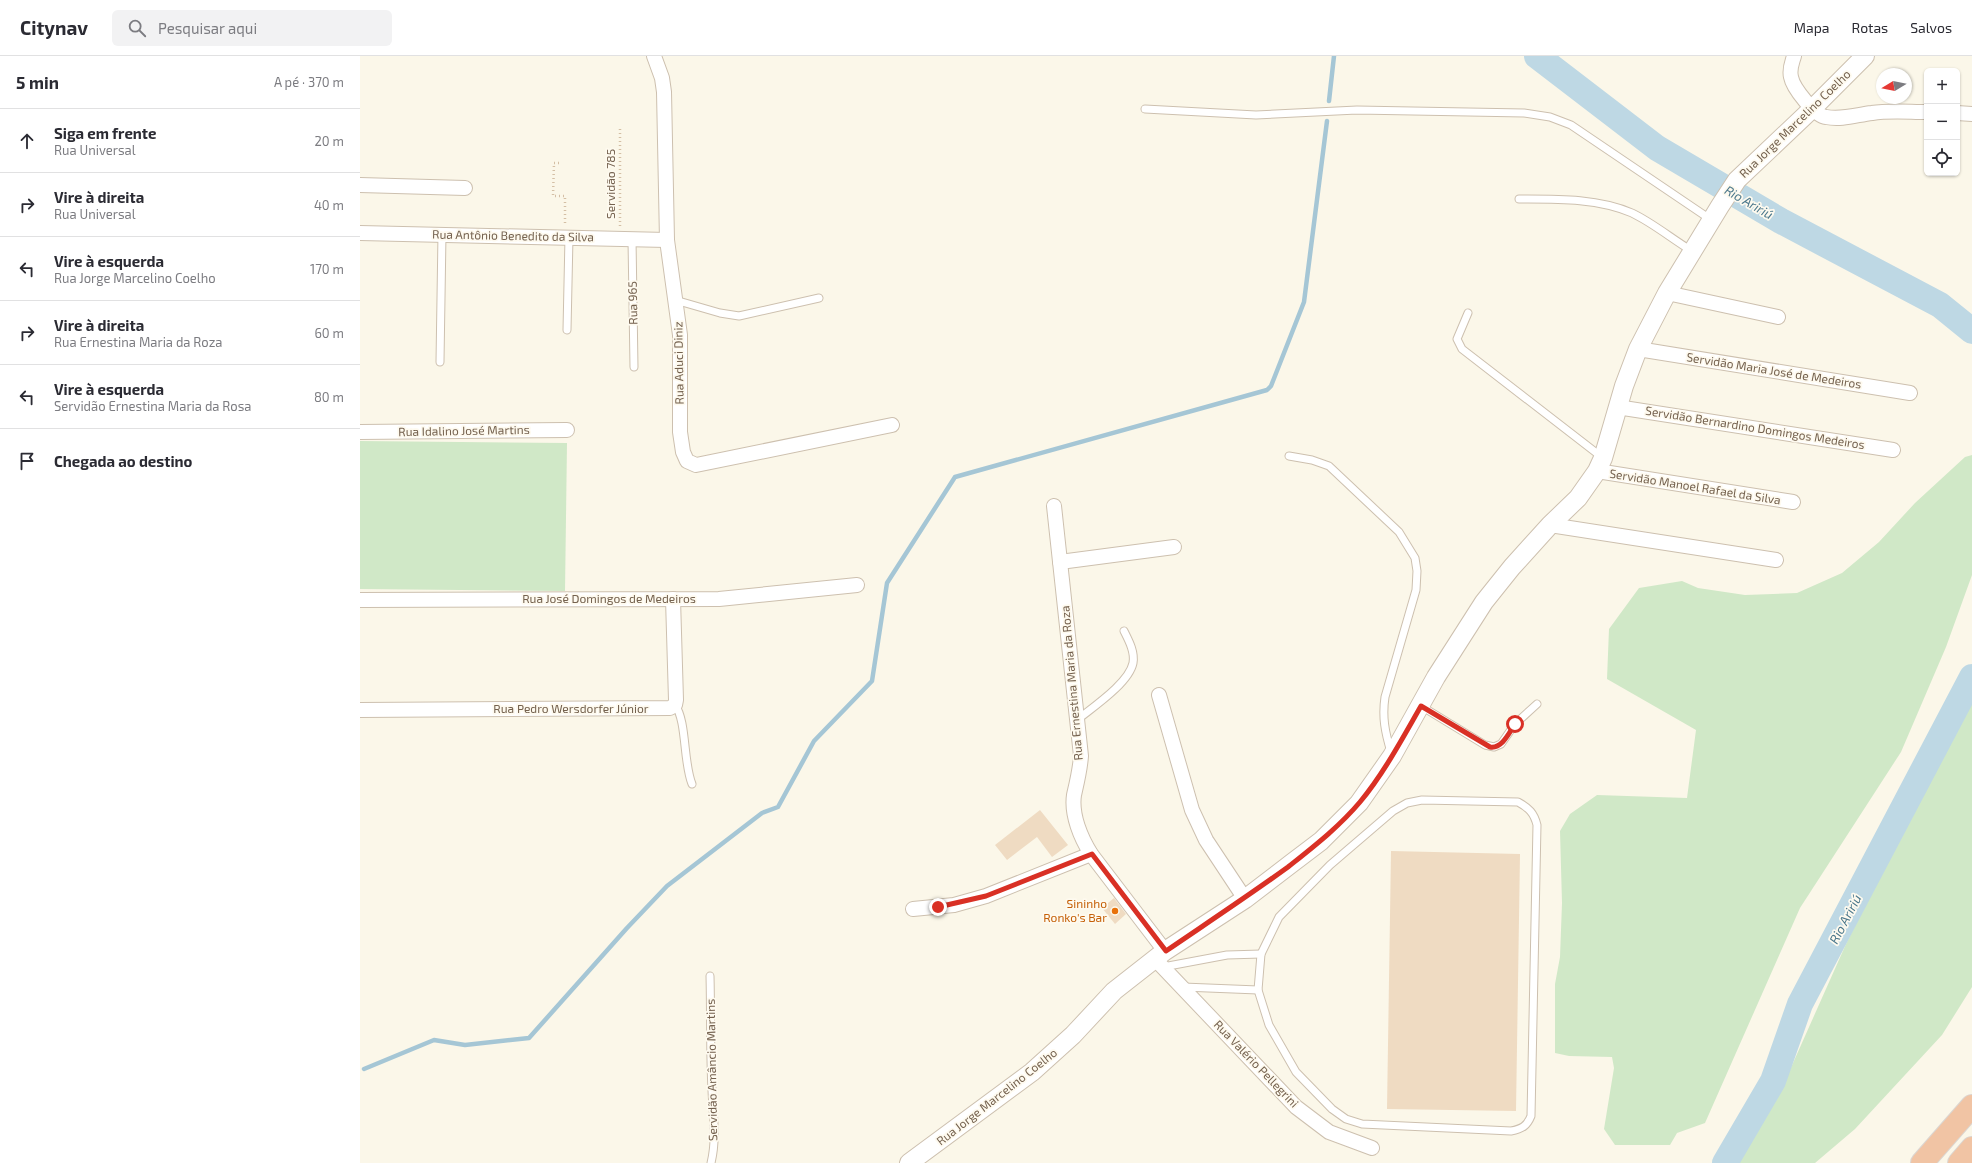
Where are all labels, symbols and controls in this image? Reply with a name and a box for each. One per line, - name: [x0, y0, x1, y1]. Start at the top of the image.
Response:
- search box: [112, 10, 392, 46]
- text: Citynav: [20, 16, 88, 39]
- icon: search: [126, 17, 148, 39]
- text: Pesquisar aqui: [158, 19, 257, 37]
- text: Mapa: [1794, 19, 1830, 36]
- text: Rotas: [1852, 19, 1888, 36]
- text: Salvos: [1910, 19, 1952, 36]
- street label: Rua Jorge Marcelino Coelho: [1736, 66, 1853, 180]
- north arrow: [1876, 68, 1912, 104]
- map controls: [1924, 68, 1960, 176]
- button: +: [1924, 68, 1960, 104]
- text: 5 min: [16, 72, 59, 92]
- text: A pé · 370 m: [274, 74, 344, 90]
- button: −: [1924, 104, 1960, 140]
- text: Siga em frente: [54, 124, 156, 142]
- icon: ahead: [16, 130, 38, 152]
- text: 20 m: [315, 133, 344, 149]
- button: locate: [1924, 140, 1960, 176]
- text: Rua Universal: [54, 142, 136, 158]
- street label: Servidão 785: [603, 149, 617, 219]
- water label: Rio Aririú: [1722, 182, 1776, 222]
- text: Vire à direita: [54, 188, 144, 206]
- icon: right: [16, 194, 38, 216]
- text: 40 m: [314, 197, 344, 213]
- text: Rua Universal: [54, 206, 136, 222]
- street label: Rua Antônio Benedito da Silva: [432, 227, 594, 243]
- text: Vire à esquerda: [54, 252, 164, 270]
- icon: left: [16, 258, 38, 280]
- text: 170 m: [310, 261, 344, 277]
- text: Rua Jorge Marcelino Coelho: [54, 270, 216, 286]
- street label: Rua 965: [625, 281, 639, 325]
- text: Vire à direita: [54, 316, 144, 334]
- street label: Rua Aduci Diniz: [670, 321, 686, 405]
- icon: right: [16, 322, 38, 344]
- text: 60 m: [314, 325, 344, 341]
- text: Rua Ernestina Maria da Roza: [54, 334, 222, 350]
- street label: Servidão Maria José de Medeiros: [1686, 349, 1863, 391]
- text: Vire à esquerda: [54, 380, 164, 398]
- icon: left: [16, 386, 38, 408]
- text: 80 m: [314, 389, 344, 405]
- text: Servidão Ernestina Maria da Rosa: [54, 398, 251, 414]
- street label: Servidão Bernardino Domingos Medeiros: [1644, 403, 1866, 451]
- street label: Rua Idalino José Martins: [398, 422, 530, 438]
- icon: arrive: [16, 450, 38, 472]
- text: Chegada ao destino: [54, 452, 192, 470]
- street label: Servidão Manoel Rafael da Silva: [1609, 466, 1782, 506]
- street label: Rua José Domingos de Medeiros: [522, 591, 696, 605]
- street label: Rua Ernestina Maria da Roza: [1057, 605, 1085, 761]
- street label: Rua Pedro Wersdorfer Júnior: [493, 701, 649, 715]
- route start: [1506, 715, 1524, 733]
- water label: Rio Aririú: [1825, 892, 1865, 946]
- place label: Sininho Ronko's Bar: [1043, 896, 1107, 924]
- route end: [929, 898, 947, 916]
- marker: Sininho Ronko's Bar: [1110, 906, 1120, 916]
- street label: Servidão Amâncio Martins: [703, 999, 719, 1141]
- street label: Rua Valério Pellegrini: [1212, 1017, 1302, 1110]
- street label: Rua Jorge Marcelino Coelho: [933, 1045, 1060, 1148]

